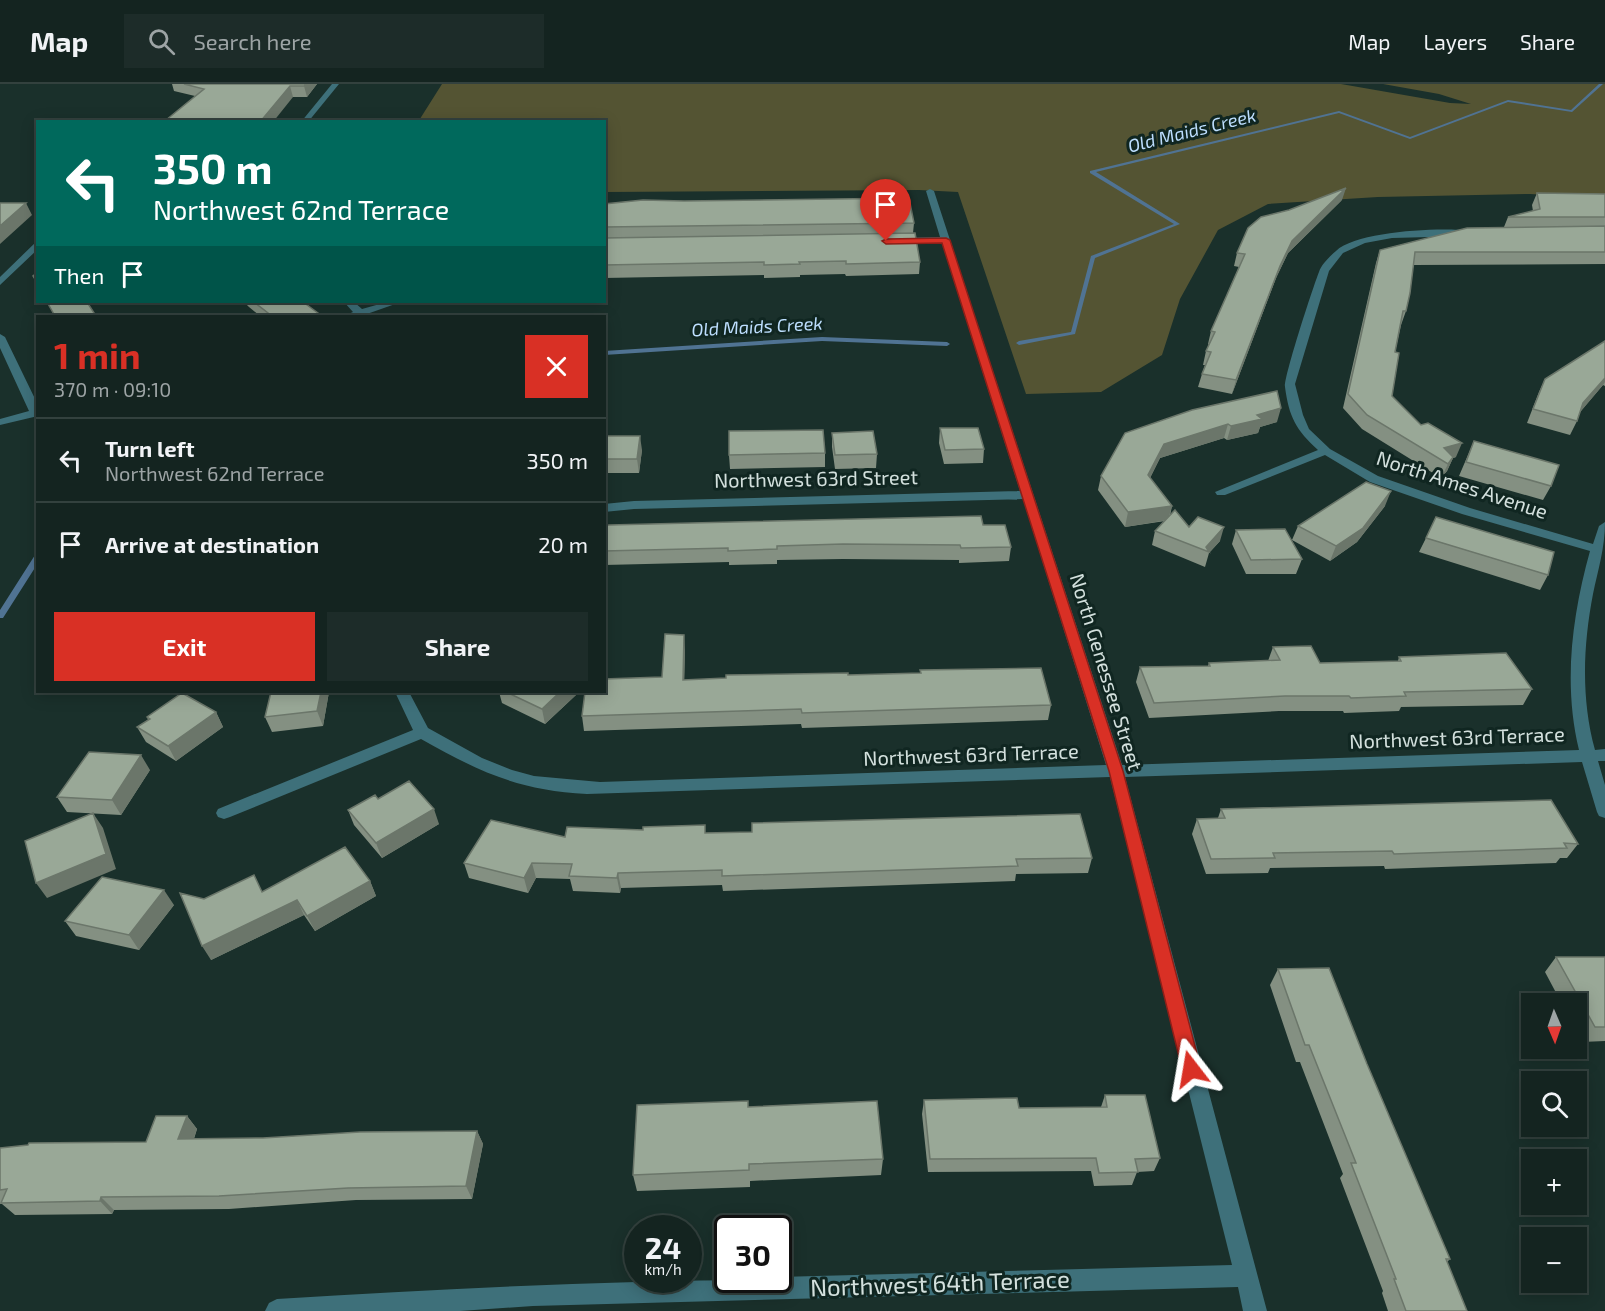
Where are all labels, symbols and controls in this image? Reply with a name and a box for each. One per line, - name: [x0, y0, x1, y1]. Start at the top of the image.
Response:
- search box: [124, 14, 544, 68]
- text: Map: [30, 24, 88, 58]
- icon: search: [145, 25, 178, 58]
- text: Search here: [193, 28, 312, 54]
- text: Map: [1348, 29, 1390, 54]
- text: Layers: [1423, 29, 1487, 54]
- text: Share: [1520, 29, 1575, 54]
- water label: Old Maids Creek: [1125, 103, 1258, 157]
- text: 350 m: [153, 142, 273, 192]
- icon: left: [54, 144, 132, 222]
- pin: [860, 179, 911, 241]
- icon: arrive: [869, 188, 902, 221]
- text: Northwest 62nd Terrace: [153, 193, 449, 225]
- icon: arrive: [116, 258, 149, 291]
- text: Then: [54, 262, 104, 288]
- water label: Old Maids Creek: [691, 312, 823, 340]
- text: 1 min: [54, 333, 141, 376]
- button: close: [525, 335, 588, 398]
- text: 370 m · 09:10: [54, 377, 171, 401]
- text: Turn left: [105, 435, 194, 461]
- icon: left: [54, 444, 87, 477]
- street label: North Ames Avenue: [1374, 445, 1551, 523]
- text: 350 m: [527, 447, 588, 473]
- text: Northwest 62nd Terrace: [105, 461, 324, 485]
- street label: Northwest 63rd Street: [714, 464, 919, 492]
- icon: arrive: [54, 528, 87, 561]
- text: Arrive at destination: [105, 531, 319, 557]
- text: 20 m: [538, 531, 588, 557]
- street label: North Genessee Street: [1066, 570, 1148, 773]
- button: Exit: [54, 612, 315, 681]
- button: Share: [327, 612, 588, 681]
- street label: Northwest 63rd Terrace: [1349, 721, 1565, 753]
- street label: Northwest 63rd Terrace: [863, 738, 1079, 770]
- north arrow: [1521, 993, 1587, 1059]
- map controls: [1521, 993, 1587, 1293]
- position arrow: [1159, 1037, 1223, 1101]
- button: search: [1521, 1071, 1587, 1137]
- button: +: [1521, 1149, 1587, 1215]
- speed limit sign: 30: [714, 1215, 792, 1293]
- button: −: [1521, 1227, 1587, 1293]
- text: 24: [645, 1229, 681, 1265]
- text: km/h: [644, 1260, 682, 1278]
- street label: Northwest 64th Terrace: [810, 1263, 1070, 1302]

